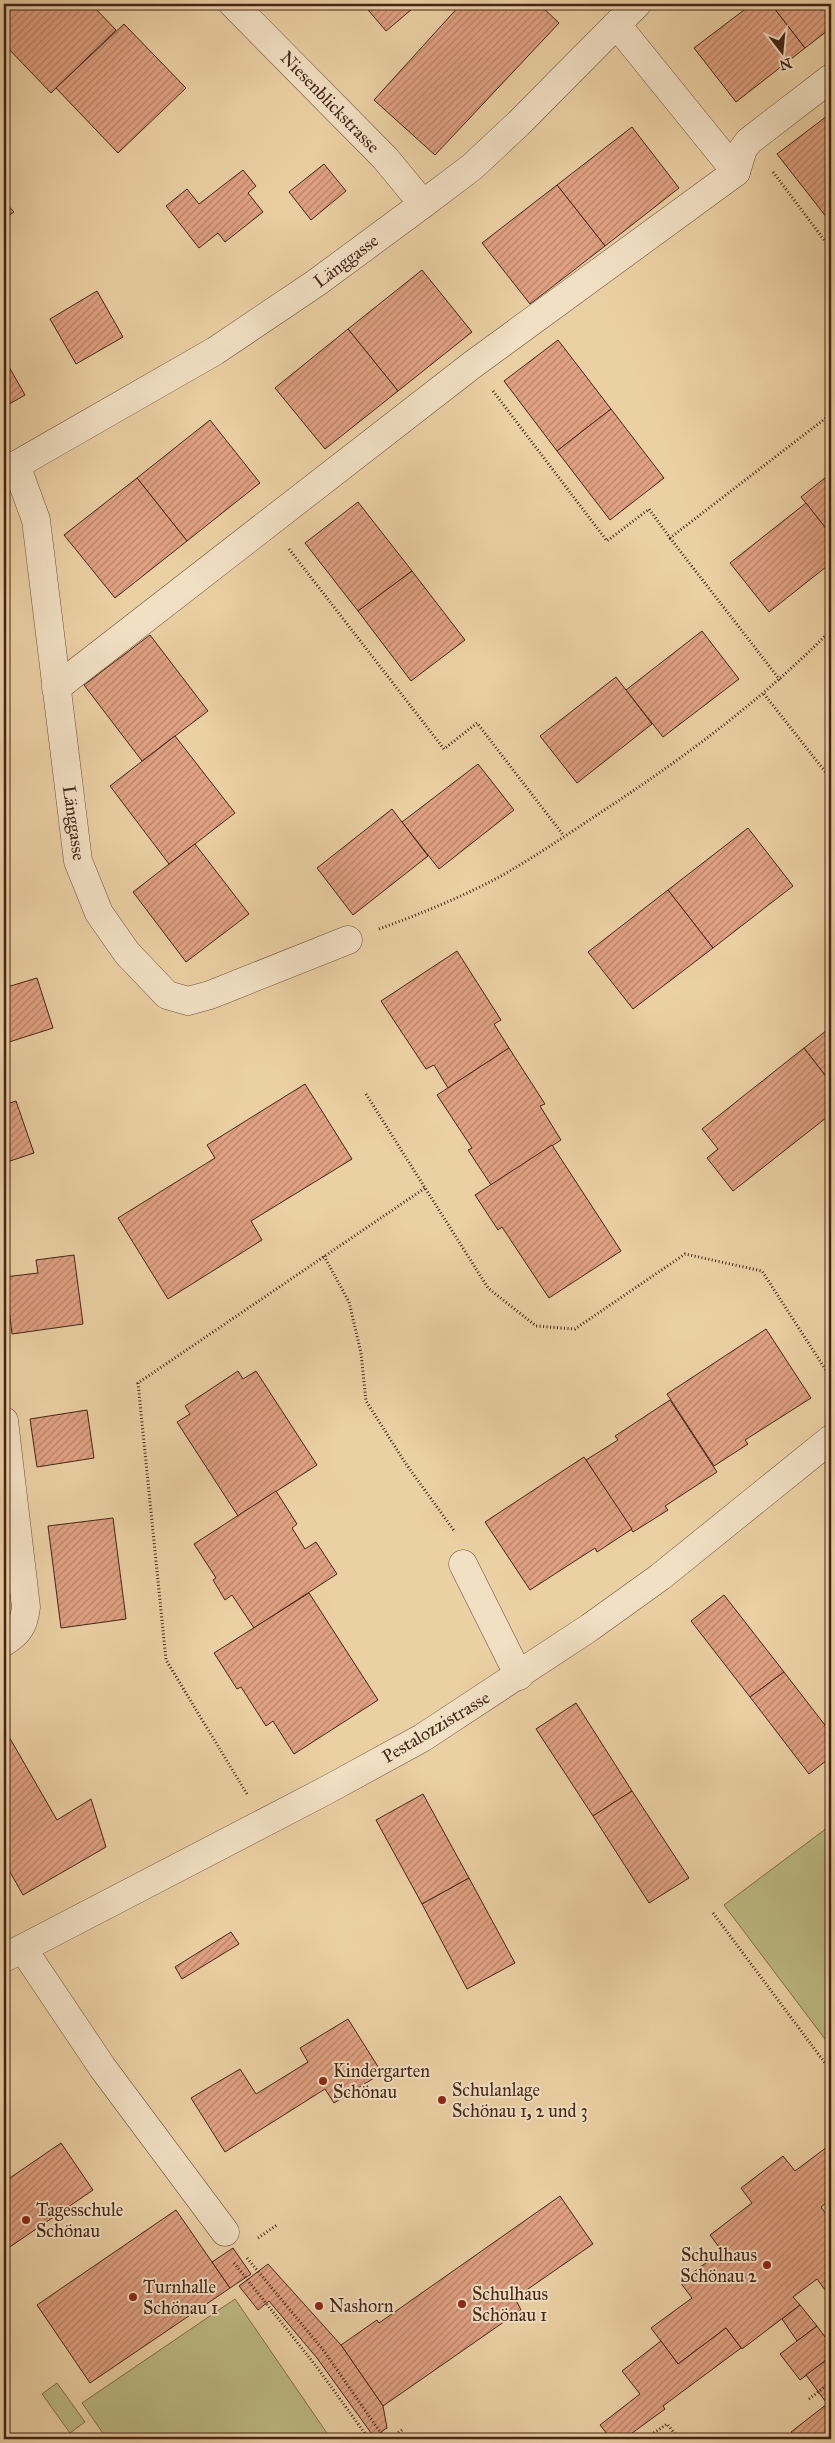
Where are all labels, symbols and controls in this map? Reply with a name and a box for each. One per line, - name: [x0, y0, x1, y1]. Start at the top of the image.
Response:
- north arrow: [758, 28, 808, 78]
- street label: Niesenblickstrasse: [276, 46, 384, 158]
- text: N: [777, 54, 793, 74]
- street label: Länggasse: [309, 229, 383, 293]
- street label: Länggasse: [57, 784, 90, 862]
- street label: Pestalozzistrasse: [378, 1686, 494, 1768]
- place label: Kindergarten Schönau: [333, 2060, 430, 2103]
- marker: Kindergarten Schönau: [317, 2075, 329, 2087]
- place label: Schulanlage Schönau 1, 2 und 3: [452, 2079, 588, 2122]
- marker: Schulanlage Schönau 1, 2 und 3: [436, 2094, 448, 2106]
- place label: Tagesschule Schönau: [36, 2199, 123, 2242]
- marker: Tagesschule Schönau: [20, 2214, 32, 2226]
- place label: Schulhaus Schönau 2: [680, 2244, 757, 2287]
- marker: Schulhaus Schönau 2: [761, 2259, 773, 2271]
- place label: Turnhalle Schönau 1: [143, 2276, 218, 2319]
- place label: Schulhaus Schönau 1: [472, 2283, 548, 2326]
- marker: Turnhalle Schönau 1: [127, 2291, 139, 2303]
- place label: Nashorn: [329, 2295, 394, 2317]
- marker: Schulhaus Schönau 1: [456, 2298, 468, 2310]
- marker: Nashorn: [313, 2300, 325, 2312]

